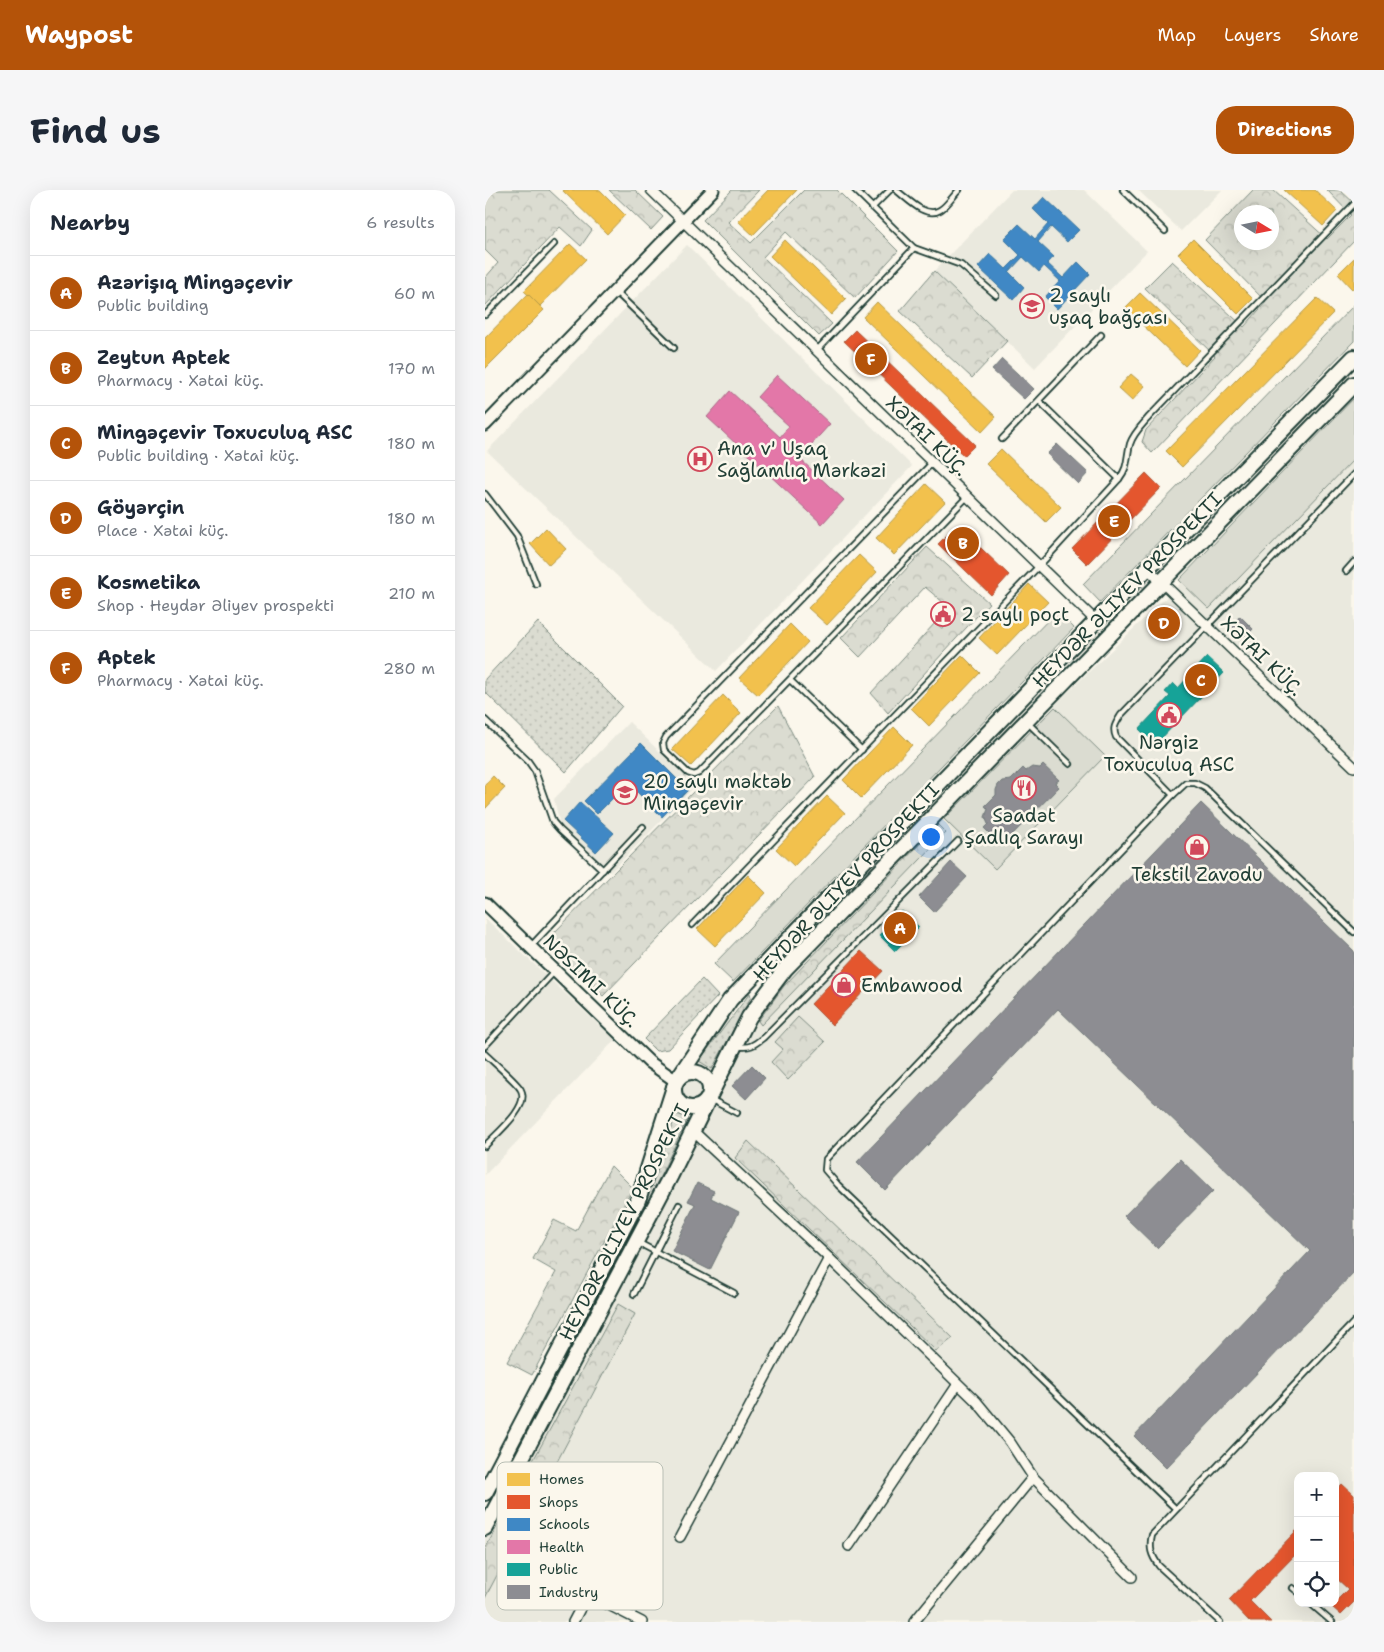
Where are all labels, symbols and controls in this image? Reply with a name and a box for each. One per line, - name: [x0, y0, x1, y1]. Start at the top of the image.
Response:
- text: Waypost: [25, 19, 133, 51]
- text: Map: [1158, 23, 1196, 47]
- text: Layers: [1224, 23, 1281, 47]
- text: Share: [1309, 23, 1359, 47]
- button: Directions: [1216, 106, 1354, 154]
- text: Find us: [30, 107, 161, 154]
- north arrow: [1234, 205, 1279, 250]
- text: Nearby: [50, 209, 130, 237]
- text: 6 results: [366, 212, 435, 233]
- text: Azərişıq Mingəçevir: [97, 270, 293, 295]
- text: A: [60, 283, 72, 304]
- text: 60 m: [394, 283, 435, 304]
- place label: 2 saylı uşaq bağçası: [1049, 283, 1168, 330]
- school or university icon: 2 saylı uşaq bağçası: [1019, 293, 1045, 319]
- text: Public building: [97, 295, 209, 316]
- pin: F: [855, 340, 887, 378]
- text: Zeytun Aptek: [97, 345, 230, 370]
- text: B: [61, 358, 71, 379]
- text: 170 m: [388, 358, 435, 379]
- text: Pharmacy · Xətai küç.: [97, 370, 264, 391]
- street label: XƏTAI KÜÇ.: [881, 391, 973, 481]
- text: Mingəçevir Toxuculuq ASC: [97, 420, 353, 445]
- text: C: [61, 433, 71, 454]
- text: 180 m: [387, 433, 435, 454]
- place label: Ana v' Uşaq Sağlamlıq Mərkəzi: [717, 436, 886, 483]
- text: Public building · Xətai küç.: [97, 445, 299, 466]
- hospital icon: Ana v' Uşaq Sağlamlıq Mərkəzi: [687, 446, 713, 472]
- street label: HEYDƏR ƏLIYEV PROSPEKTI: [1028, 488, 1226, 692]
- text: Göyərçin: [97, 495, 185, 520]
- pin: E: [1098, 502, 1130, 540]
- text: D: [60, 508, 72, 529]
- text: 180 m: [387, 508, 435, 529]
- text: Place · Xətai küç.: [97, 520, 228, 541]
- pin: B: [947, 524, 979, 562]
- text: Kosmetika: [97, 570, 200, 595]
- text: E: [61, 583, 71, 604]
- text: 210 m: [388, 583, 435, 604]
- text: Shop · Heydər Əliyev prospekti: [97, 595, 334, 616]
- public building icon: 2 saylı poçt: [930, 601, 956, 627]
- place label: 2 saylı poçt: [961, 602, 1069, 627]
- pin: D: [1148, 604, 1180, 642]
- street label: XƏTAI KÜÇ.: [1216, 611, 1308, 701]
- text: Aptek: [97, 645, 156, 670]
- text: F: [61, 658, 71, 679]
- text: 280 m: [383, 658, 435, 679]
- pin: C: [1185, 661, 1217, 699]
- text: Pharmacy · Xətai küç.: [97, 670, 264, 691]
- public building icon: Nərgiz Toxuculuq ASC: [1156, 702, 1182, 728]
- place label: Nərgiz Toxuculuq ASC: [1103, 730, 1235, 777]
- place label: 20 saylı məktəb Mingəçevir: [643, 769, 792, 816]
- restaurant icon: Səadət Şadlıq Sarayı: [1011, 775, 1037, 801]
- street label: HEYDƏR ƏLIYEV PROSPEKTI: [747, 777, 945, 987]
- school or university icon: 20 saylı məktəb Mingəçevir: [612, 779, 638, 805]
- place label: Səadət Şadlıq Sarayı: [964, 803, 1084, 850]
- your location: [918, 824, 944, 850]
- shop icon: Tekstil Zavodu: [1184, 834, 1210, 860]
- place label: Tekstil Zavodu: [1131, 862, 1263, 887]
- pin: A: [884, 909, 916, 947]
- street label: NƏSIMI KÜÇ.: [538, 929, 644, 1033]
- shop icon: Embawood: [831, 972, 857, 998]
- place label: Embawood: [861, 973, 963, 998]
- street label: HEYDƏR ƏLIYEV PROSPEKTI: [553, 1099, 695, 1345]
- legend: [497, 1462, 663, 1610]
- text: Homes: [539, 1470, 584, 1488]
- map controls: [1294, 1472, 1339, 1607]
- button: +: [1294, 1472, 1339, 1517]
- text: Shops: [539, 1493, 578, 1511]
- text: Schools: [539, 1515, 590, 1533]
- button: −: [1294, 1517, 1339, 1562]
- text: Health: [539, 1538, 584, 1556]
- text: Public: [539, 1560, 578, 1578]
- button: locate: [1294, 1562, 1339, 1607]
- text: Industry: [539, 1583, 598, 1601]

